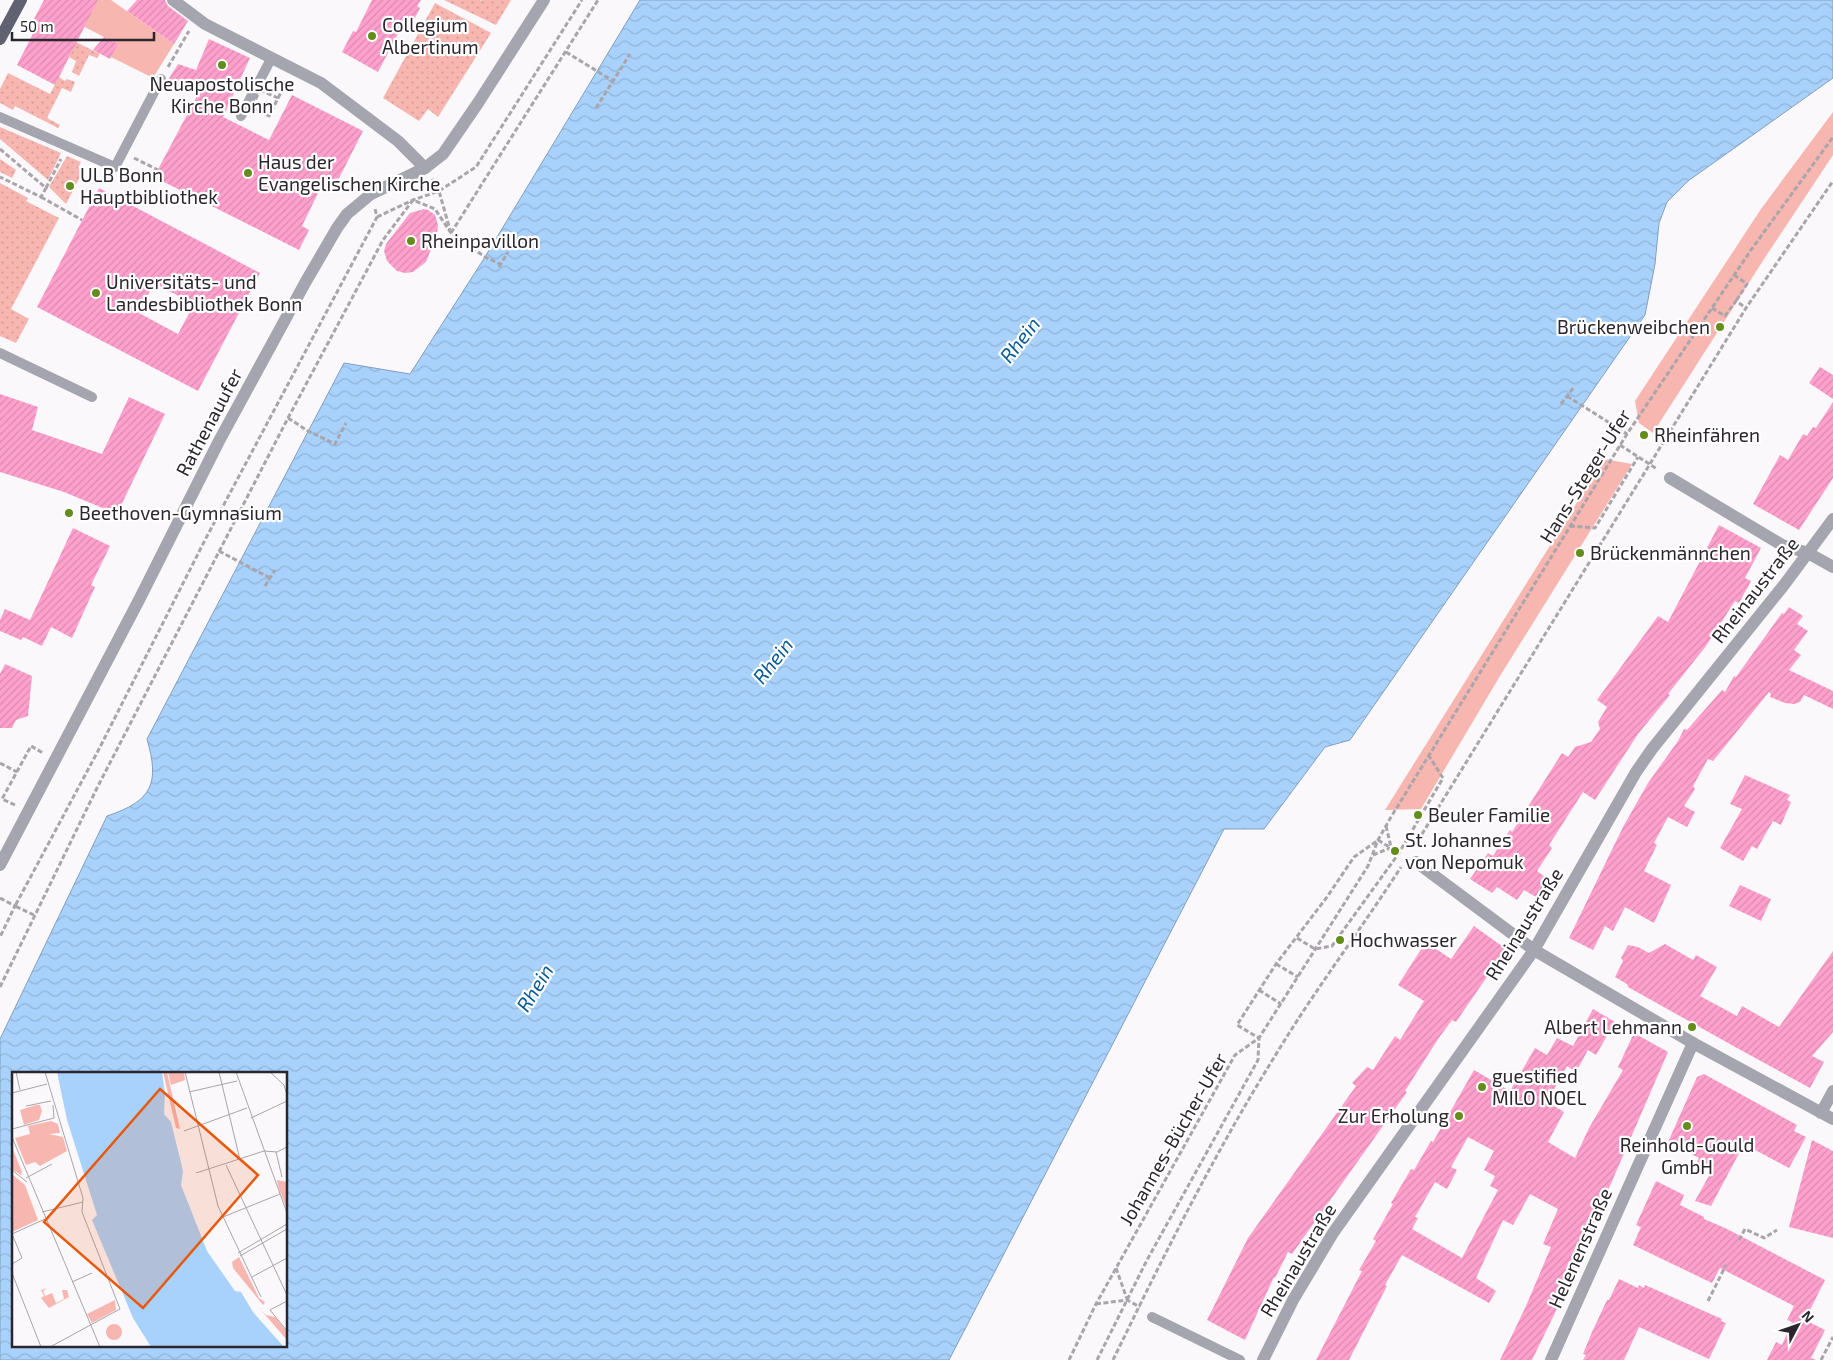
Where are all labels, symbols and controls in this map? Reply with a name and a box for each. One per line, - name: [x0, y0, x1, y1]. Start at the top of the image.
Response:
- scale bar: [12, 10, 155, 42]
- place label: Collegium Albertinum: [382, 13, 479, 58]
- text: 50 m: [20, 17, 54, 35]
- marker: Collegium Albertinum: [366, 30, 378, 42]
- marker: Neuapostolische Kirche Bonn: [216, 59, 228, 71]
- place label: Neuapostolische Kirche Bonn: [150, 72, 294, 117]
- place label: Haus der Evangelischen Kirche: [258, 150, 440, 195]
- place label: ULB Bonn Hauptbibliothek: [80, 163, 218, 208]
- marker: Haus der Evangelischen Kirche: [242, 167, 254, 179]
- marker: ULB Bonn Hauptbibliothek: [64, 180, 76, 192]
- place label: Rheinpavillon: [421, 229, 539, 252]
- marker: Rheinpavillon: [405, 235, 417, 247]
- place label: Universitäts- und Landesbibliothek Bonn: [106, 270, 302, 315]
- marker: Universitäts- und Landesbibliothek Bonn: [90, 287, 102, 299]
- water label: Rhein: [994, 312, 1044, 367]
- place label: Brückenweibchen: [1557, 315, 1710, 338]
- marker: Brückenweibchen: [1714, 321, 1726, 333]
- street label: Rathenauufer: [171, 364, 247, 480]
- street label: Hans-Steger-Ufer: [1534, 404, 1635, 547]
- place label: Rheinfähren: [1654, 423, 1760, 446]
- marker: Rheinfähren: [1638, 429, 1650, 441]
- place label: Beethoven-Gymnasium: [79, 501, 282, 524]
- marker: Beethoven-Gymnasium: [63, 507, 75, 519]
- street label: Rheinaustraße: [1706, 532, 1803, 647]
- place label: Brückenmännchen: [1590, 541, 1751, 564]
- marker: Brückenmännchen: [1574, 547, 1586, 559]
- water label: Rhein: [747, 633, 797, 688]
- place label: Beuler Familie: [1428, 803, 1550, 826]
- marker: Beuler Familie: [1412, 809, 1424, 821]
- place label: St. Johannes von Nepomuk: [1405, 828, 1524, 873]
- marker: St. Johannes von Nepomuk: [1389, 845, 1401, 857]
- street label: Rheinaustraße: [1480, 863, 1567, 984]
- place label: Hochwasser: [1350, 928, 1457, 951]
- marker: Hochwasser: [1334, 934, 1346, 946]
- water label: Rhein: [510, 959, 558, 1016]
- place label: Albert Lehmann: [1544, 1015, 1682, 1038]
- marker: Albert Lehmann: [1686, 1021, 1698, 1033]
- street label: Johannes-Bücher-Ufer: [1114, 1048, 1232, 1229]
- place label: guestified MILO NOEL: [1492, 1064, 1587, 1109]
- inset map: [12, 1072, 288, 1348]
- marker: guestified MILO NOEL: [1476, 1081, 1488, 1093]
- place label: Zur Erholung: [1338, 1104, 1449, 1127]
- marker: Zur Erholung: [1453, 1110, 1465, 1122]
- marker: Reinhold-Gould GmbH: [1681, 1120, 1693, 1132]
- place label: Reinhold-Gould GmbH: [1620, 1133, 1754, 1178]
- street label: Helenenstraße: [1543, 1184, 1616, 1311]
- street label: Rheinaustraße: [1255, 1199, 1340, 1321]
- north arrow: [1773, 1300, 1823, 1350]
- text: N: [1798, 1307, 1818, 1326]

